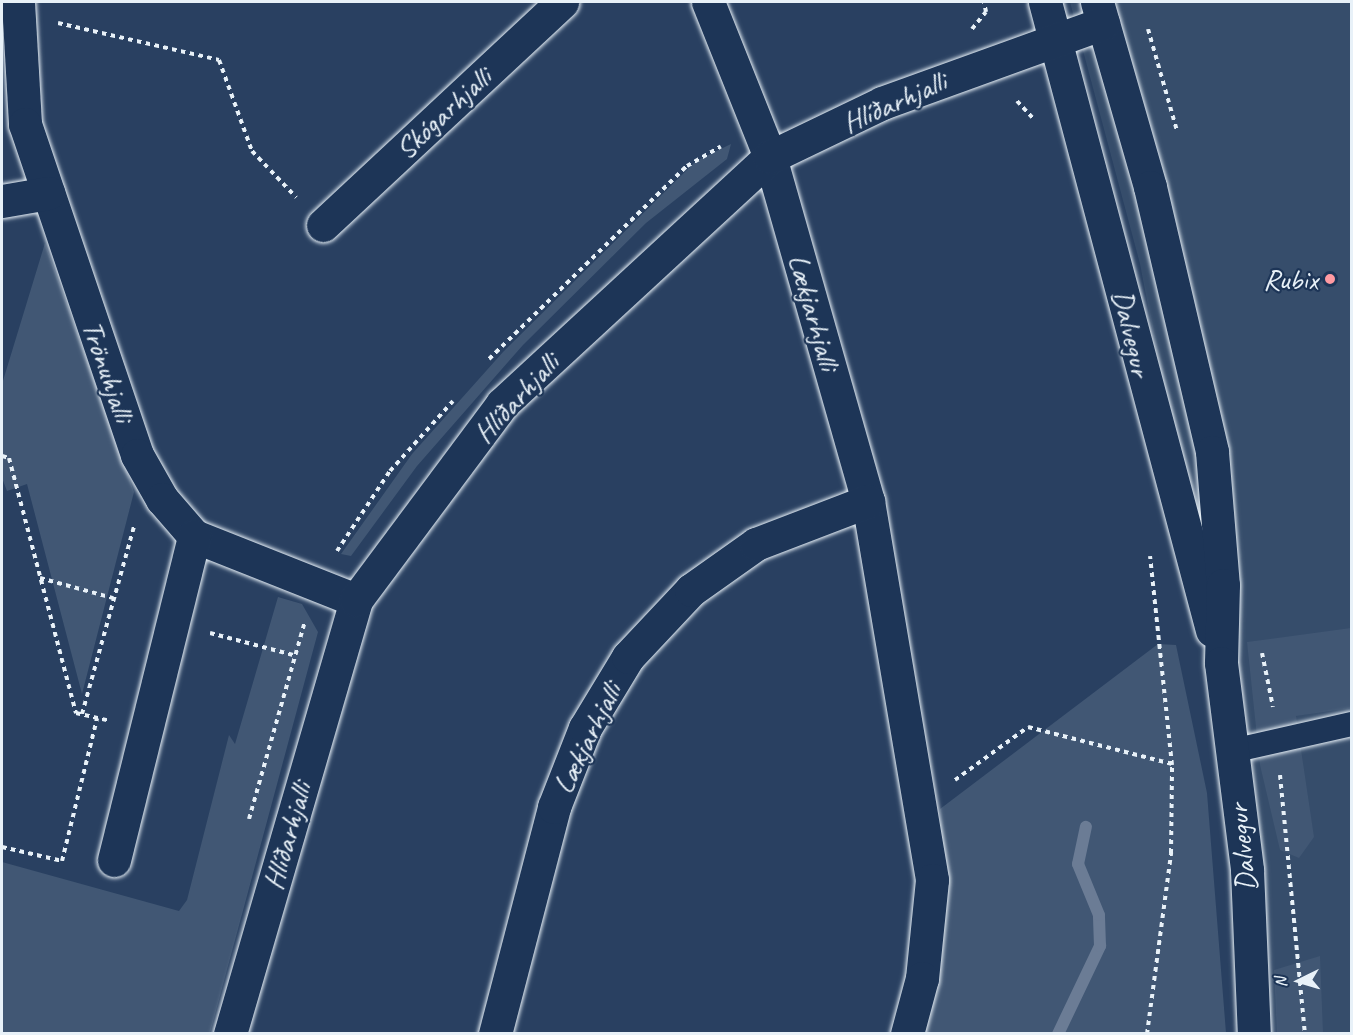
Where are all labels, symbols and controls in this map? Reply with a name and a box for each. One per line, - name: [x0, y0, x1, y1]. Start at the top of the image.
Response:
- street label: Skógarhjalli: [387, 59, 499, 167]
- street label: Hlíðarhjalli: [837, 63, 951, 141]
- street label: Lækjarhjalli: [780, 250, 848, 374]
- place label: Rubix: [1263, 261, 1318, 297]
- marker: Rubix: [1323, 272, 1337, 286]
- street label: Dalvegur: [1105, 286, 1159, 380]
- street label: Trönuhjalli: [74, 316, 142, 426]
- street label: Hlíðarhjalli: [465, 346, 567, 450]
- street label: Lækjarhjalli: [545, 677, 629, 799]
- street label: Hlíðarhjalli: [255, 778, 319, 894]
- street label: Dalvegur: [1220, 802, 1264, 894]
- north arrow: [1269, 951, 1329, 1011]
- text: N: [1271, 977, 1291, 988]

